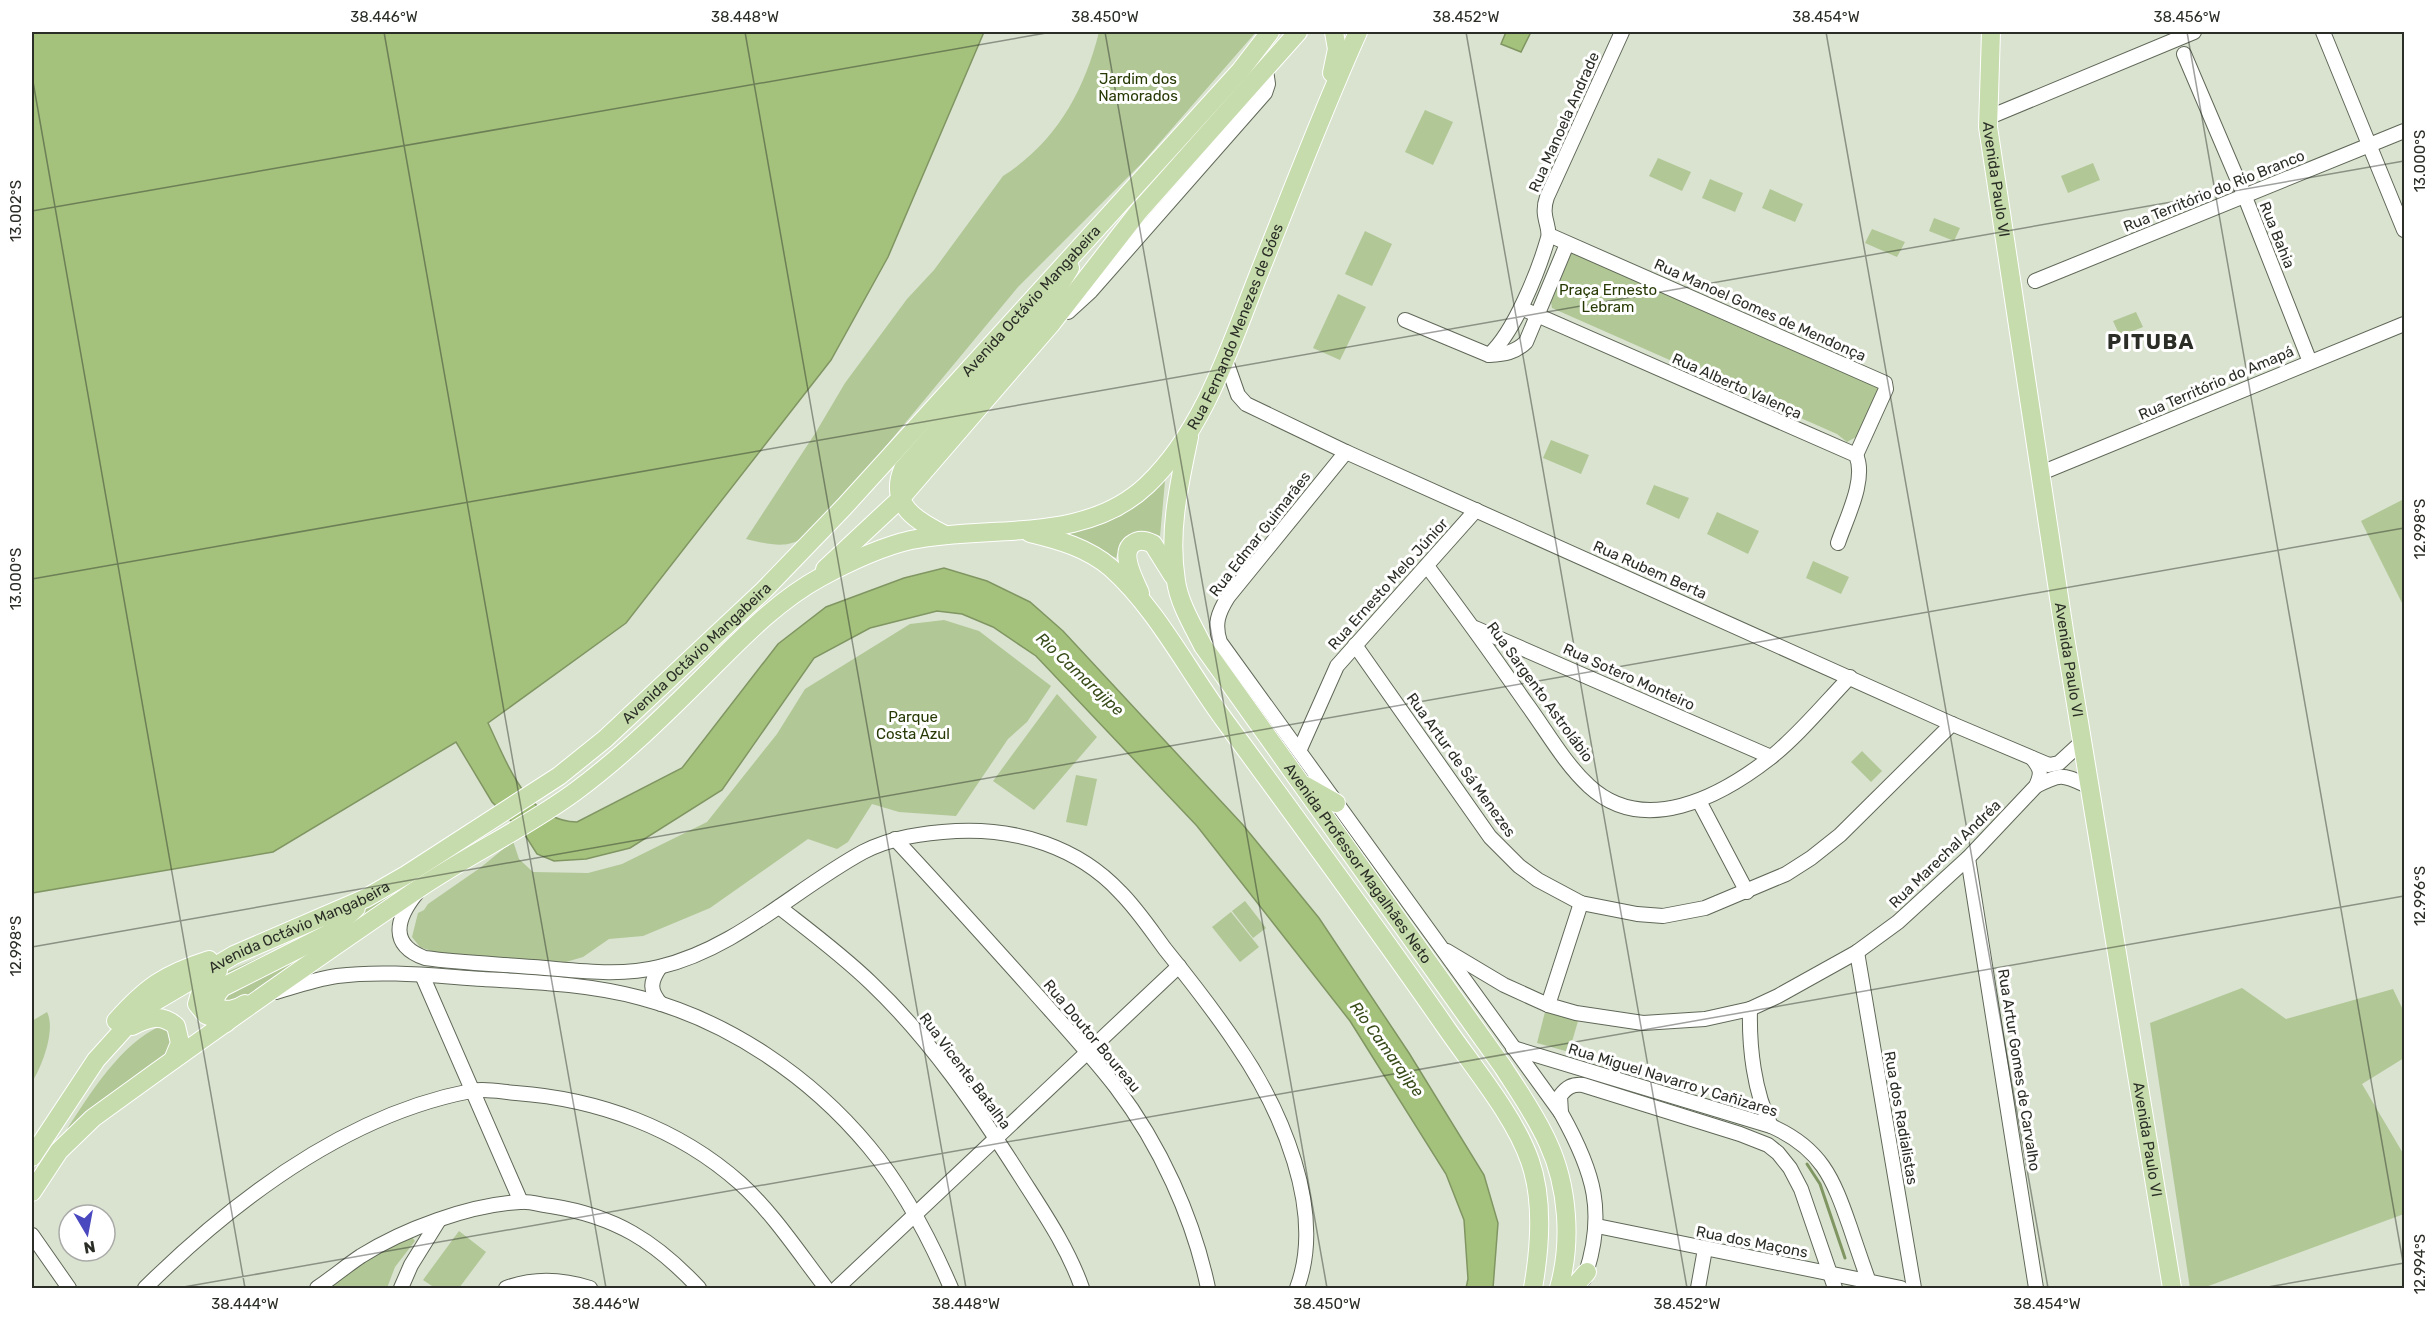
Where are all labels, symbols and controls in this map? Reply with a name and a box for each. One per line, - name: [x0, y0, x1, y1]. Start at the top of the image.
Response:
- text: 38.446°W: [350, 8, 418, 26]
- text: 38.448°W: [711, 8, 779, 26]
- text: 38.450°W: [1071, 8, 1139, 26]
- text: 38.452°W: [1433, 8, 1499, 26]
- text: 38.454°W: [1792, 8, 1860, 26]
- text: 38.456°W: [2153, 8, 2221, 26]
- street label: Rua Manoela Andrade: [1525, 49, 1603, 195]
- park label: Jardim dos Namorados: [1098, 70, 1178, 105]
- street label: Avenida Paulo VI: [1979, 122, 2013, 238]
- text: 13.000°S: [2411, 130, 2429, 192]
- street label: Rua Território do Rio Branco: [2121, 146, 2307, 236]
- text: 13.002°S: [7, 180, 25, 242]
- street label: Rua Bahia: [2256, 199, 2298, 271]
- street label: Rua Fernando Menezes de Góes: [1183, 221, 1287, 433]
- street label: Avenida Octávio Mangabeira: [958, 222, 1104, 380]
- street label: Rua Manoel Gomes de Mendonça: [1651, 255, 1869, 365]
- park label: Praça Ernesto Lebram: [1559, 281, 1657, 316]
- district label: PITUBA: [2107, 329, 2195, 354]
- street label: Rua Território do Amapá: [2136, 342, 2296, 424]
- street label: Rua Alberto Valença: [1669, 349, 1805, 423]
- street label: Rua Edmar Guimarães: [1206, 468, 1315, 600]
- text: 12.998°S: [2411, 499, 2429, 559]
- street label: Rua Ernesto Melo Júnior: [1324, 514, 1452, 653]
- street label: Rua Rubem Berta: [1590, 537, 1710, 603]
- text: 13.000°S: [7, 548, 25, 610]
- street label: Avenida Octávio Mangabeira: [618, 579, 775, 727]
- street label: Avenida Paulo VI: [2051, 601, 2087, 719]
- street label: Rua Sargento Astrolábio: [1483, 618, 1597, 766]
- water label: Rio Camarajipe: [1032, 629, 1128, 720]
- street label: Rua Sotero Monteiro: [1560, 640, 1698, 714]
- street label: Rua Artur de Sá Menezes: [1403, 689, 1520, 841]
- park label: Parque Costa Azul: [876, 708, 950, 743]
- street label: Avenida Professor Magalhães Neto: [1280, 760, 1435, 967]
- street label: Rua Marechal Andréa: [1886, 796, 2004, 912]
- text: 12.996°S: [2411, 866, 2429, 926]
- street label: Avenida Octávio Mangabeira: [205, 877, 393, 977]
- text: 12.998°S: [7, 916, 25, 976]
- street label: Rua Artur Gomes de Carvalho: [1994, 968, 2044, 1172]
- street label: Rua Doutor Boureau: [1040, 976, 1144, 1096]
- water label: Rio Camarajipe: [1346, 998, 1428, 1100]
- street label: Rua Vicente Batalha: [915, 1009, 1015, 1133]
- street label: Rua Miguel Navarro y Cañizares: [1566, 1040, 1780, 1121]
- street label: Rua dos Radialistas: [1880, 1050, 1922, 1187]
- street label: Avenida Paulo VI: [2129, 1081, 2166, 1198]
- north arrow: [57, 1203, 117, 1263]
- street label: Rua dos Maçons: [1695, 1222, 1810, 1262]
- text: 12.994°S: [2411, 1234, 2429, 1294]
- text: N: [82, 1237, 97, 1258]
- text: 38.444°W: [211, 1295, 279, 1313]
- text: 38.446°W: [572, 1295, 640, 1313]
- text: 38.448°W: [932, 1295, 1000, 1313]
- text: 38.450°W: [1293, 1295, 1361, 1313]
- text: 38.452°W: [1654, 1295, 1720, 1313]
- text: 38.454°W: [2013, 1295, 2081, 1313]

